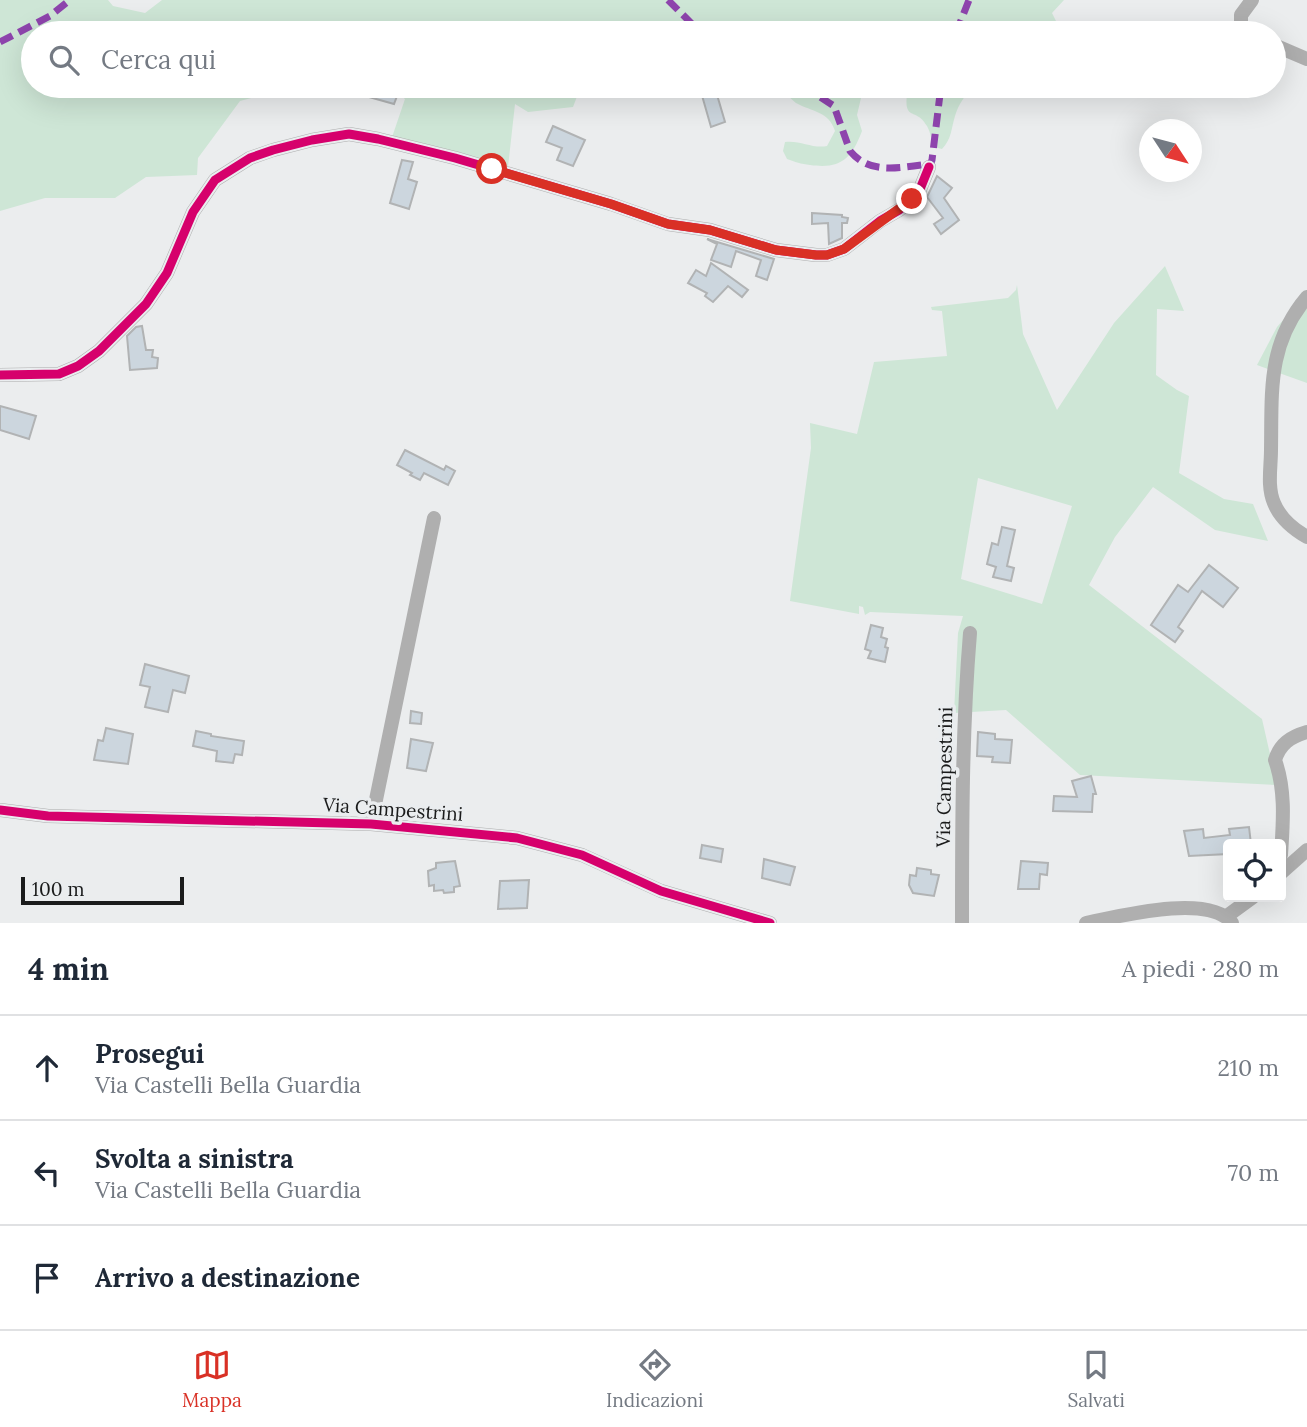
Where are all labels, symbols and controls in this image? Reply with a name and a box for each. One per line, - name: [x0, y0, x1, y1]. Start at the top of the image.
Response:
- search box: [21, 21, 1286, 98]
- icon: search: [45, 41, 83, 79]
- text: Cerca qui: [101, 43, 216, 76]
- north arrow: [1139, 119, 1202, 182]
- route start: [476, 153, 507, 184]
- route end: [896, 183, 927, 214]
- street label: Via Campestrini: [931, 707, 957, 848]
- street label: Via Campestrini: [321, 792, 464, 826]
- map controls: [1223, 839, 1286, 902]
- button: locate: [1223, 839, 1286, 902]
- scale bar: [21, 874, 184, 906]
- text: 100 m: [32, 877, 85, 901]
- text: 4 min: [28, 950, 109, 988]
- text: A piedi · 280 m: [1122, 954, 1279, 983]
- text: Prosegui: [95, 1037, 204, 1070]
- icon: ahead: [28, 1049, 66, 1087]
- text: 210 m: [1217, 1053, 1279, 1082]
- text: Via Castelli Bella Guardia: [95, 1070, 361, 1099]
- text: Svolta a sinistra: [95, 1142, 294, 1175]
- icon: left: [28, 1154, 66, 1192]
- text: 70 m: [1228, 1158, 1279, 1187]
- text: Via Castelli Bella Guardia: [95, 1175, 361, 1204]
- icon: arrive: [28, 1259, 66, 1297]
- text: Arrivo a destinazione: [95, 1261, 360, 1294]
- tab: Mappa: [182, 1346, 242, 1412]
- tab: Indicazioni: [606, 1346, 703, 1412]
- tab: Salvati: [1067, 1346, 1125, 1412]

